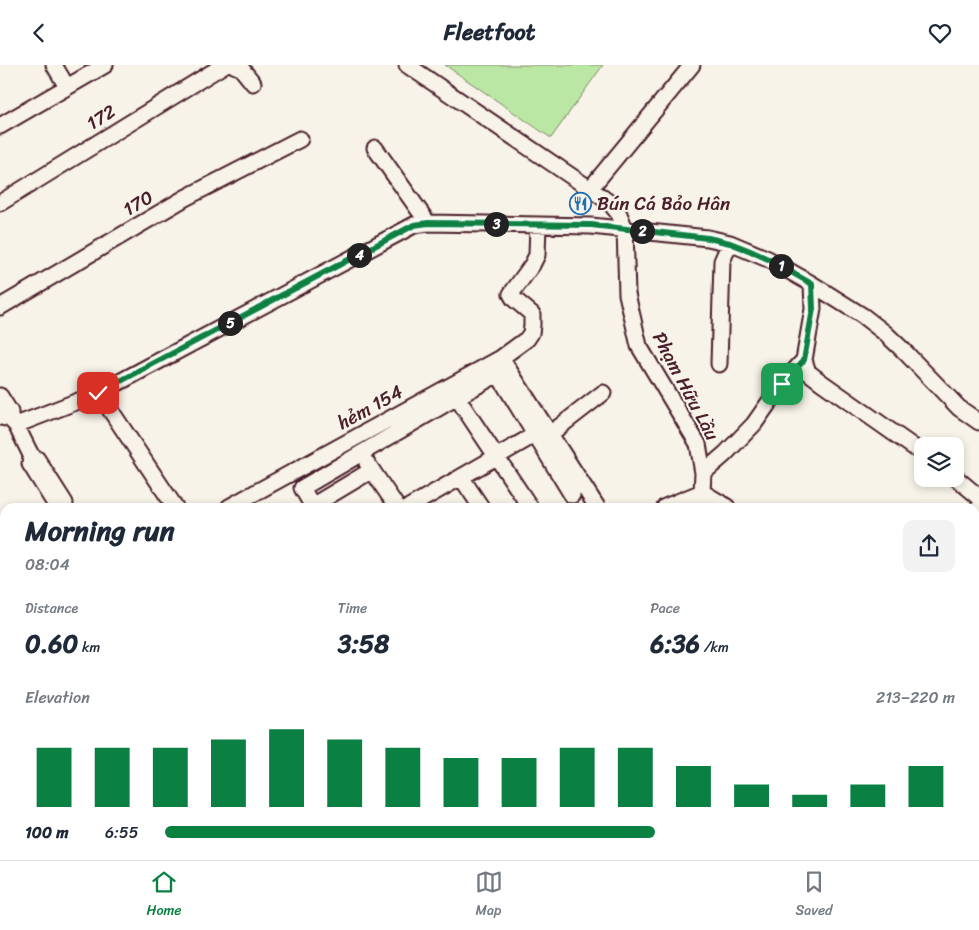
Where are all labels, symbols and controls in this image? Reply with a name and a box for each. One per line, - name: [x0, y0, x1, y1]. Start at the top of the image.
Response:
- text: Fleetfoot: [444, 13, 535, 52]
- icon: back: [25, 19, 53, 47]
- icon: heart: [926, 19, 954, 47]
- street label: 172: [80, 95, 122, 139]
- street label: 170: [116, 181, 160, 225]
- place label: Bún Cá Bảo Hân: [597, 187, 730, 220]
- restaurant icon: Bún Cá Bảo Hân: [569, 191, 593, 215]
- pin: 3: [484, 211, 508, 237]
- text: 3: [493, 212, 500, 237]
- pin: 2: [630, 219, 654, 243]
- text: 2: [638, 219, 647, 244]
- pin: 4: [346, 243, 372, 267]
- text: 4: [355, 243, 364, 268]
- pin: 1: [768, 253, 794, 279]
- text: 1: [778, 254, 785, 279]
- pin: 5: [218, 311, 242, 335]
- text: 5: [226, 311, 235, 336]
- street label: Phạm Hữu Lầu: [643, 325, 729, 447]
- pin: [761, 363, 803, 405]
- icon: arrive: [768, 370, 796, 398]
- pin: [77, 372, 119, 414]
- street label: hẻm 154: [330, 375, 409, 439]
- icon: check: [84, 379, 112, 407]
- map controls: [914, 437, 964, 487]
- button: layers: [914, 437, 964, 487]
- text: Morning run: [25, 506, 175, 555]
- button: share: [903, 520, 955, 572]
- text: 08:04: [25, 550, 70, 579]
- text: Distance: [25, 596, 78, 621]
- text: Time: [338, 596, 367, 621]
- text: Pace: [650, 596, 680, 621]
- text: 0.60: [25, 621, 78, 666]
- text: 3:58: [338, 621, 389, 666]
- text: 6:36: [650, 621, 700, 666]
- text: km: [78, 635, 100, 660]
- text: /km: [700, 635, 729, 660]
- text: Elevation: [25, 683, 90, 712]
- text: 213–220 m: [876, 683, 955, 712]
- text: 100 m: [25, 818, 69, 847]
- text: 6:55: [105, 818, 138, 847]
- tab: Home: [147, 868, 182, 923]
- tab: Map: [475, 868, 503, 923]
- tab: Saved: [796, 868, 832, 923]

